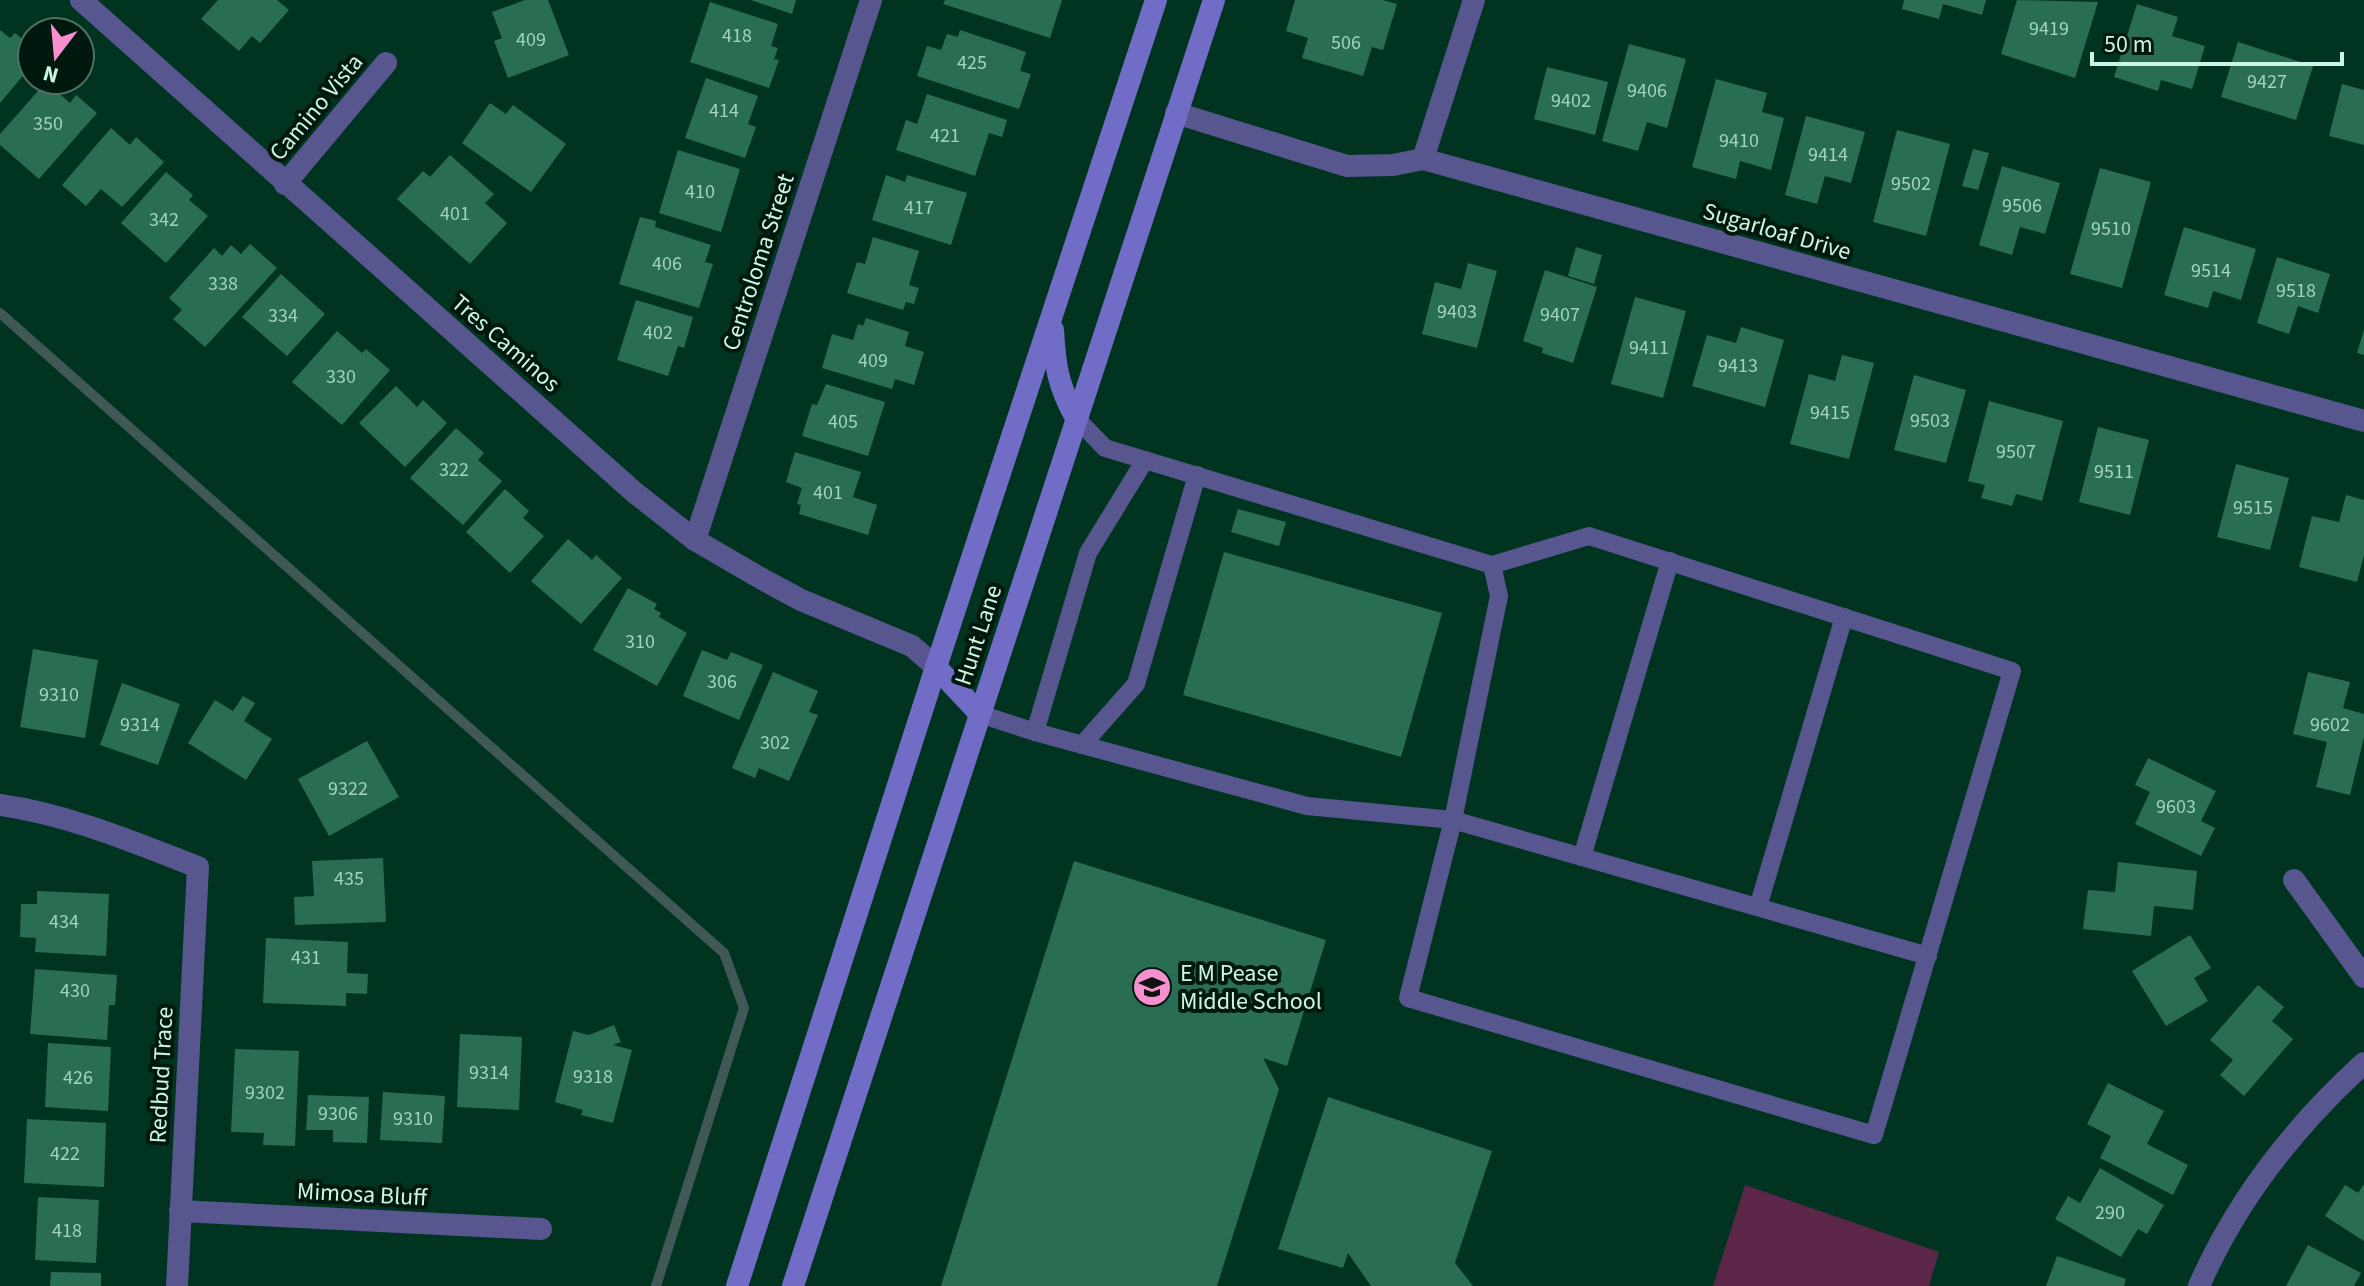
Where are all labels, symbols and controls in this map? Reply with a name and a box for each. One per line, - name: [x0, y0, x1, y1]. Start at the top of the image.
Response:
- house number: 9419: [2029, 15, 2069, 43]
- north arrow: [16, 16, 96, 96]
- scale bar: [2092, 16, 2342, 66]
- house number: 418: [722, 22, 752, 50]
- house number: 409: [516, 26, 546, 54]
- text: 50 m: [2104, 27, 2153, 62]
- house number: 506: [1331, 29, 1361, 57]
- street label: Camino Vista: [261, 46, 372, 168]
- house number: 425: [957, 49, 987, 77]
- text: N: [39, 57, 62, 92]
- house number: 9427: [2247, 68, 2287, 96]
- house number: 9406: [1627, 77, 1667, 105]
- house number: 9402: [1551, 87, 1591, 115]
- house number: 414: [709, 97, 739, 125]
- house number: 350: [33, 110, 63, 138]
- house number: 421: [930, 122, 960, 150]
- house number: 9410: [1719, 127, 1759, 155]
- house number: 9414: [1808, 141, 1848, 169]
- street label: Centroloma Street: [713, 169, 804, 355]
- house number: 9502: [1891, 170, 1931, 198]
- house number: 410: [685, 178, 715, 206]
- house number: 9506: [2002, 192, 2042, 220]
- house number: 417: [904, 194, 934, 222]
- street label: Sugarloaf Drive: [1699, 194, 1855, 269]
- house number: 401: [440, 200, 470, 228]
- house number: 342: [149, 206, 179, 234]
- house number: 9510: [2091, 215, 2131, 243]
- house number: 406: [652, 250, 682, 278]
- house number: 9514: [2191, 257, 2231, 285]
- house number: 338: [208, 270, 238, 298]
- house number: 9518: [2276, 277, 2316, 305]
- street label: Tres Caminos: [443, 286, 568, 401]
- house number: 9403: [1437, 298, 1477, 326]
- house number: 9407: [1540, 301, 1580, 329]
- house number: 334: [268, 302, 298, 330]
- house number: 402: [643, 319, 673, 347]
- house number: 9411: [1629, 334, 1669, 362]
- house number: 409: [858, 347, 888, 375]
- house number: 9413: [1718, 352, 1758, 380]
- house number: 330: [326, 363, 356, 391]
- house number: 9415: [1810, 399, 1850, 427]
- house number: 9503: [1910, 407, 1950, 435]
- house number: 405: [828, 408, 858, 436]
- house number: 9507: [1996, 438, 2036, 466]
- house number: 322: [439, 456, 469, 484]
- house number: 9511: [2094, 458, 2134, 486]
- house number: 401: [813, 479, 843, 507]
- house number: 9515: [2233, 494, 2273, 522]
- street label: Hunt Lane: [946, 581, 1011, 690]
- house number: 310: [625, 628, 655, 656]
- house number: 306: [707, 668, 737, 696]
- house number: 9310: [39, 681, 79, 709]
- house number: 9314: [120, 711, 160, 739]
- house number: 9602: [2310, 711, 2350, 739]
- house number: 302: [760, 729, 790, 757]
- house number: 9322: [328, 775, 368, 803]
- house number: 9603: [2156, 793, 2196, 821]
- house number: 435: [334, 865, 364, 893]
- house number: 434: [49, 908, 79, 936]
- house number: 431: [291, 944, 321, 972]
- place label: E M Pease Middle School: [1180, 956, 1322, 1019]
- school or university icon: E M Pease Middle School: [1131, 966, 1173, 1008]
- house number: 430: [60, 977, 90, 1005]
- street label: Redbud Trace: [140, 1006, 183, 1144]
- house number: 9314: [469, 1059, 509, 1087]
- house number: 9318: [573, 1063, 613, 1091]
- house number: 426: [63, 1064, 93, 1092]
- house number: 9302: [245, 1079, 285, 1107]
- house number: 9306: [318, 1100, 358, 1128]
- house number: 9310: [393, 1105, 433, 1133]
- house number: 422: [50, 1140, 80, 1168]
- street label: Mimosa Bluff: [296, 1174, 429, 1215]
- house number: 290: [2095, 1199, 2125, 1227]
- house number: 418: [52, 1217, 82, 1245]

